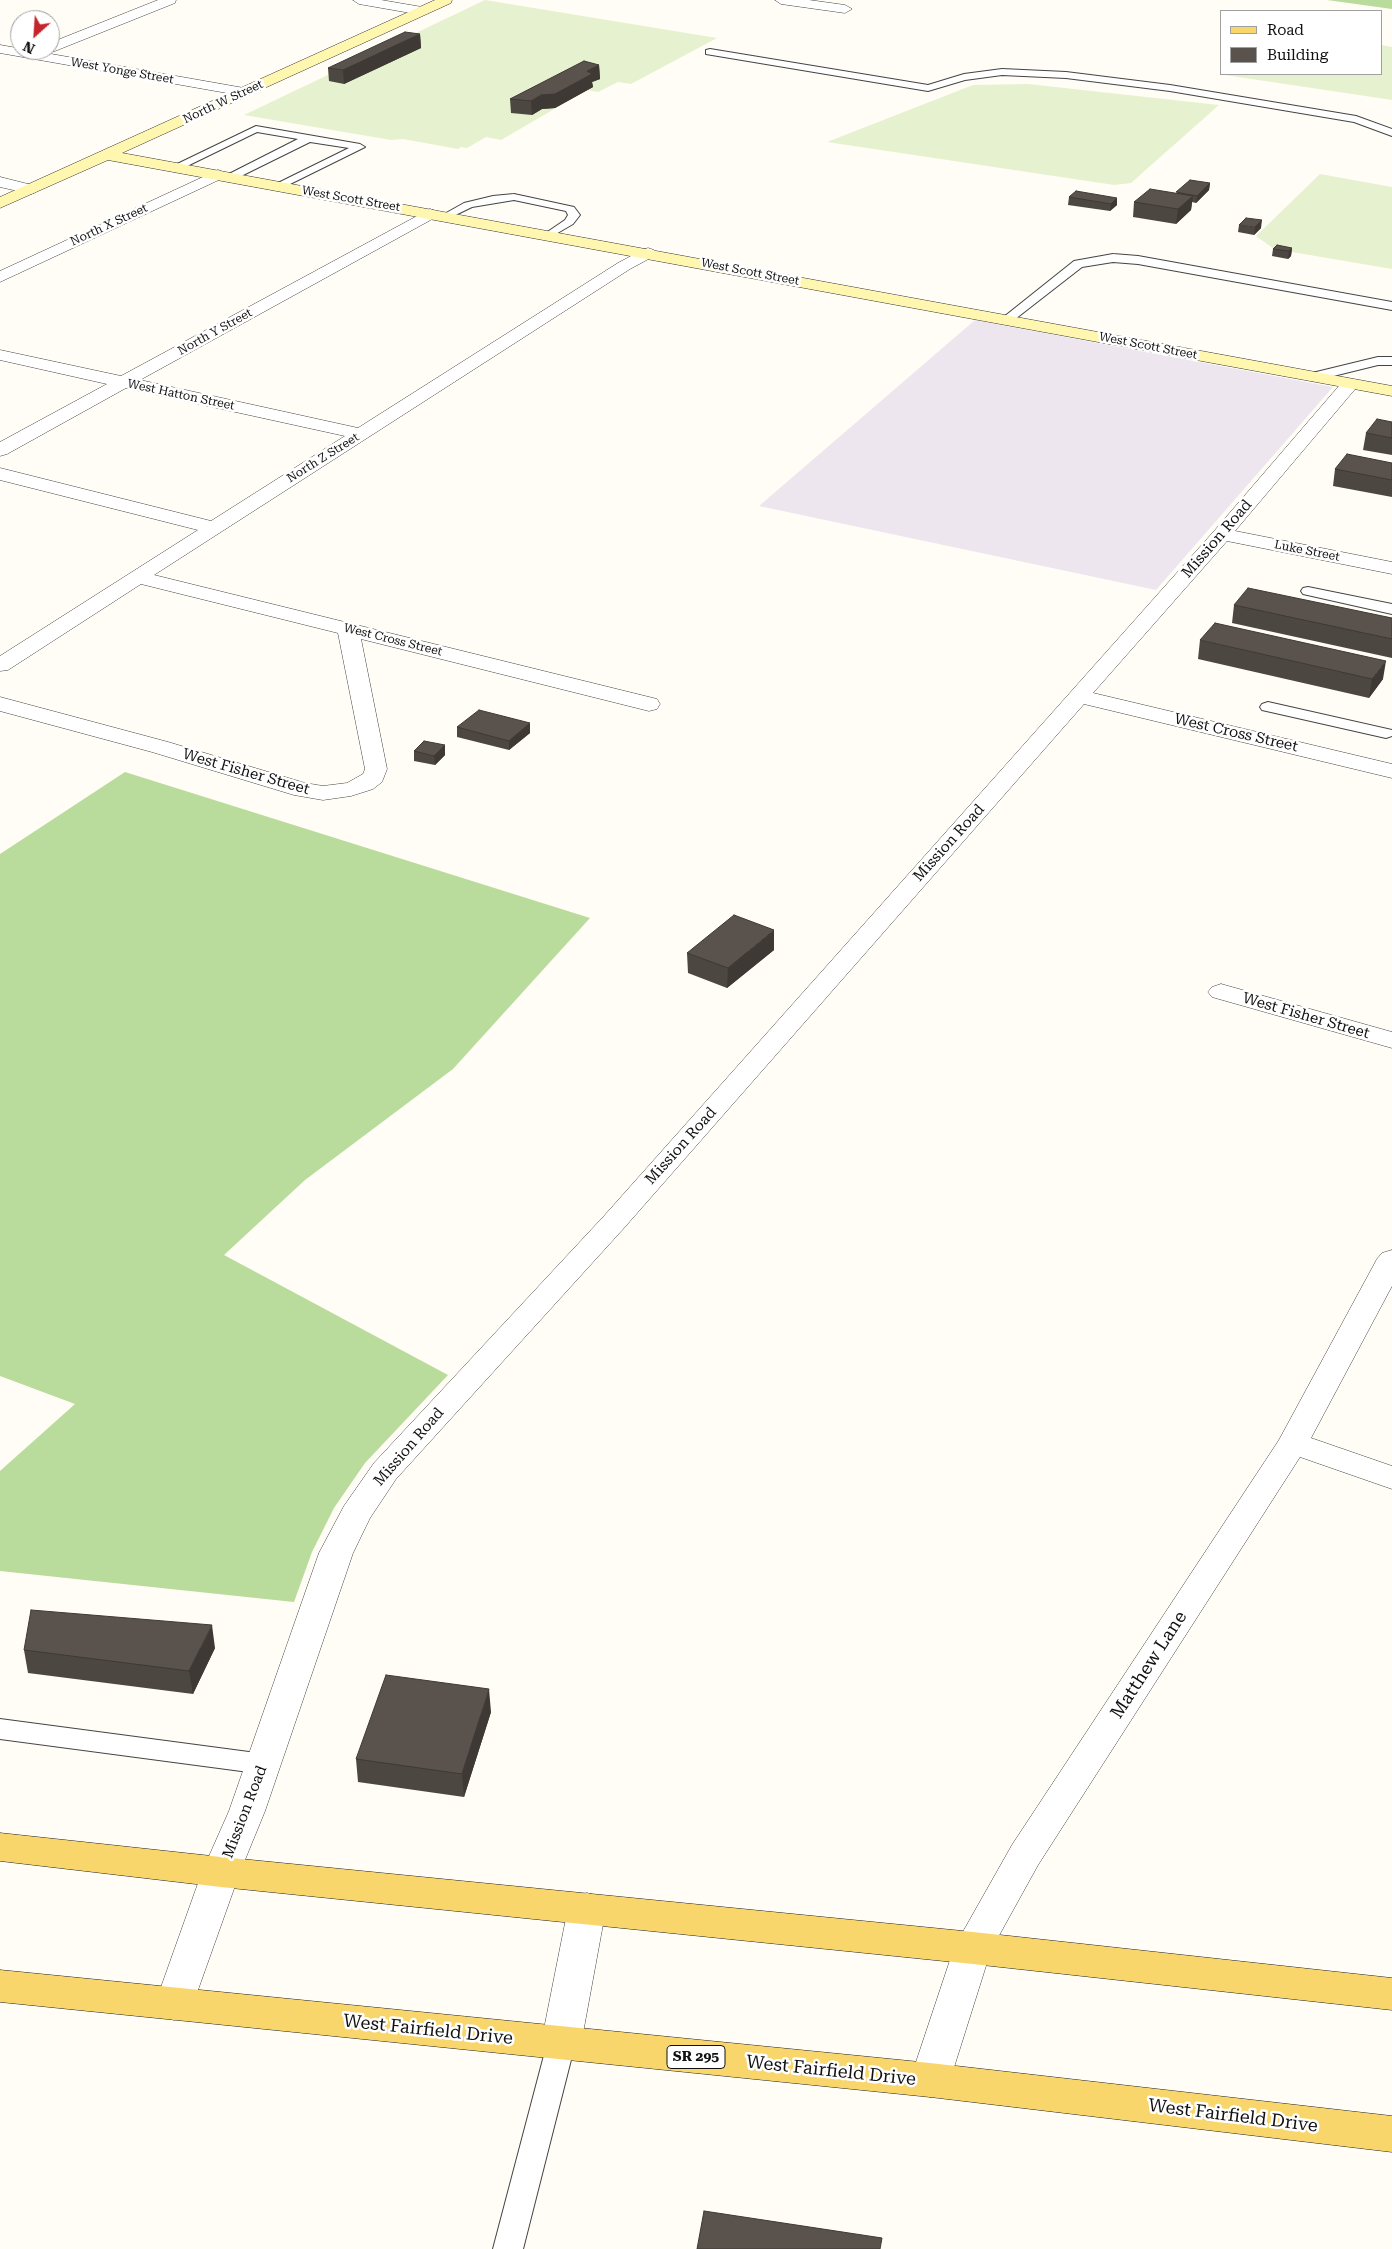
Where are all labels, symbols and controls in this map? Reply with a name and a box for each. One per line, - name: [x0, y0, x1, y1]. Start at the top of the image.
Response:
- north arrow: [10, 10, 60, 60]
- legend: [1220, 10, 1382, 75]
- text: Road: [1267, 21, 1304, 39]
- text: N: [21, 38, 37, 57]
- text: Building: [1267, 46, 1328, 64]
- street label: West Yonge Street: [69, 55, 175, 87]
- street label: North W Street: [181, 77, 265, 127]
- street label: West Scott Street: [301, 183, 401, 215]
- street label: North X Street: [68, 201, 150, 249]
- street label: West Scott Street: [700, 255, 800, 289]
- street label: North Y Street: [175, 306, 255, 358]
- street label: West Scott Street: [1098, 329, 1198, 363]
- street label: West Hatton Street: [126, 377, 236, 413]
- street label: North Z Street: [284, 430, 362, 486]
- street label: Mission Road: [1178, 496, 1256, 582]
- street label: Luke Street: [1273, 538, 1341, 564]
- street label: West Cross Street: [342, 621, 444, 659]
- street label: West Cross Street: [1172, 710, 1300, 756]
- street label: West Fisher Street: [180, 745, 312, 799]
- street label: Mission Road: [910, 801, 988, 885]
- street label: West Fisher Street: [1240, 989, 1372, 1043]
- street label: Mission Road: [642, 1104, 720, 1188]
- street label: Mission Road: [370, 1404, 448, 1490]
- street label: Matthew Lane: [1106, 1607, 1192, 1723]
- street label: Mission Road: [219, 1763, 271, 1861]
- street label: West Fairfield Drive: [342, 2010, 514, 2050]
- road number: SR 295: [667, 2045, 725, 2068]
- street label: West Fairfield Drive: [745, 2051, 917, 2091]
- street label: West Fairfield Drive: [1147, 2095, 1319, 2137]

